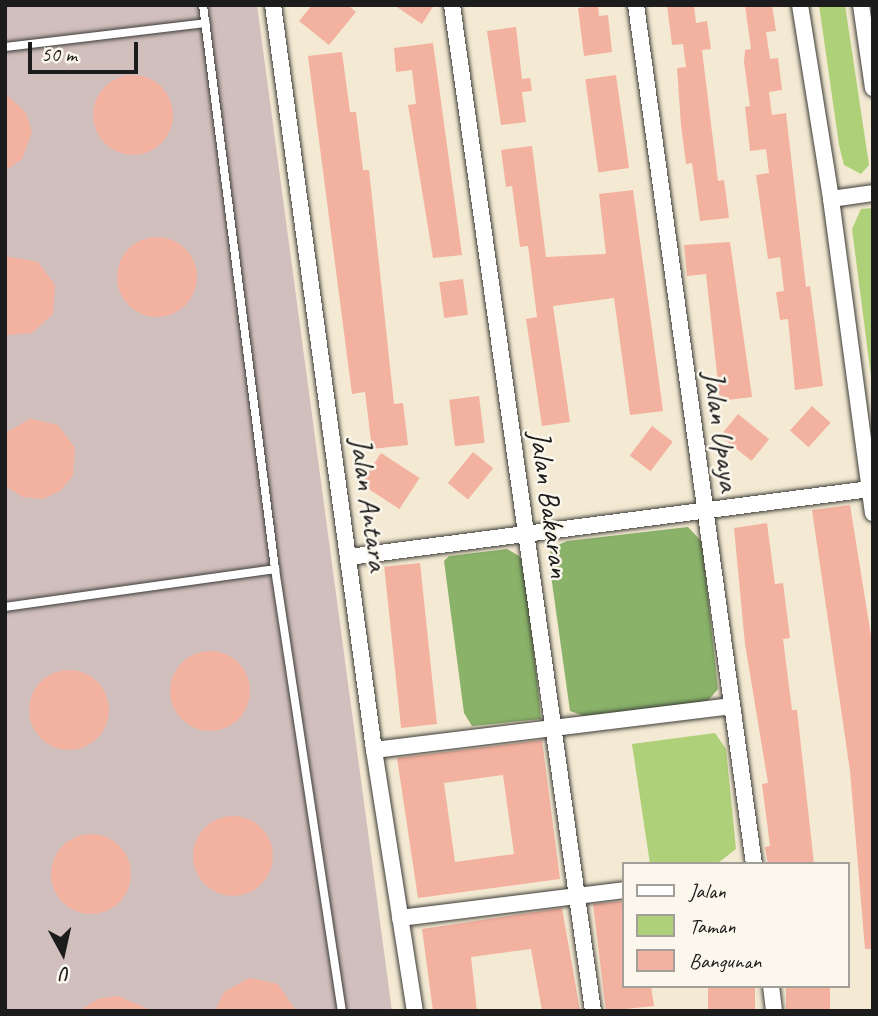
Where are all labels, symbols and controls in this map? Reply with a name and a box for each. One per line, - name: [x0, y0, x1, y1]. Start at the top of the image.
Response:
- scale bar: [32, 28, 142, 72]
- text: 50 m: [41, 41, 77, 67]
- street label: Jalan Upaya: [696, 368, 748, 494]
- street label: Jalan Bakaran: [522, 428, 578, 580]
- street label: Jalan Antara: [343, 435, 397, 573]
- legend: [622, 862, 850, 988]
- text: Jalan: [689, 878, 726, 904]
- text: Taman: [689, 913, 736, 939]
- north arrow: [28, 918, 98, 988]
- text: Bangunan: [689, 948, 761, 974]
- text: U: [60, 961, 72, 986]

